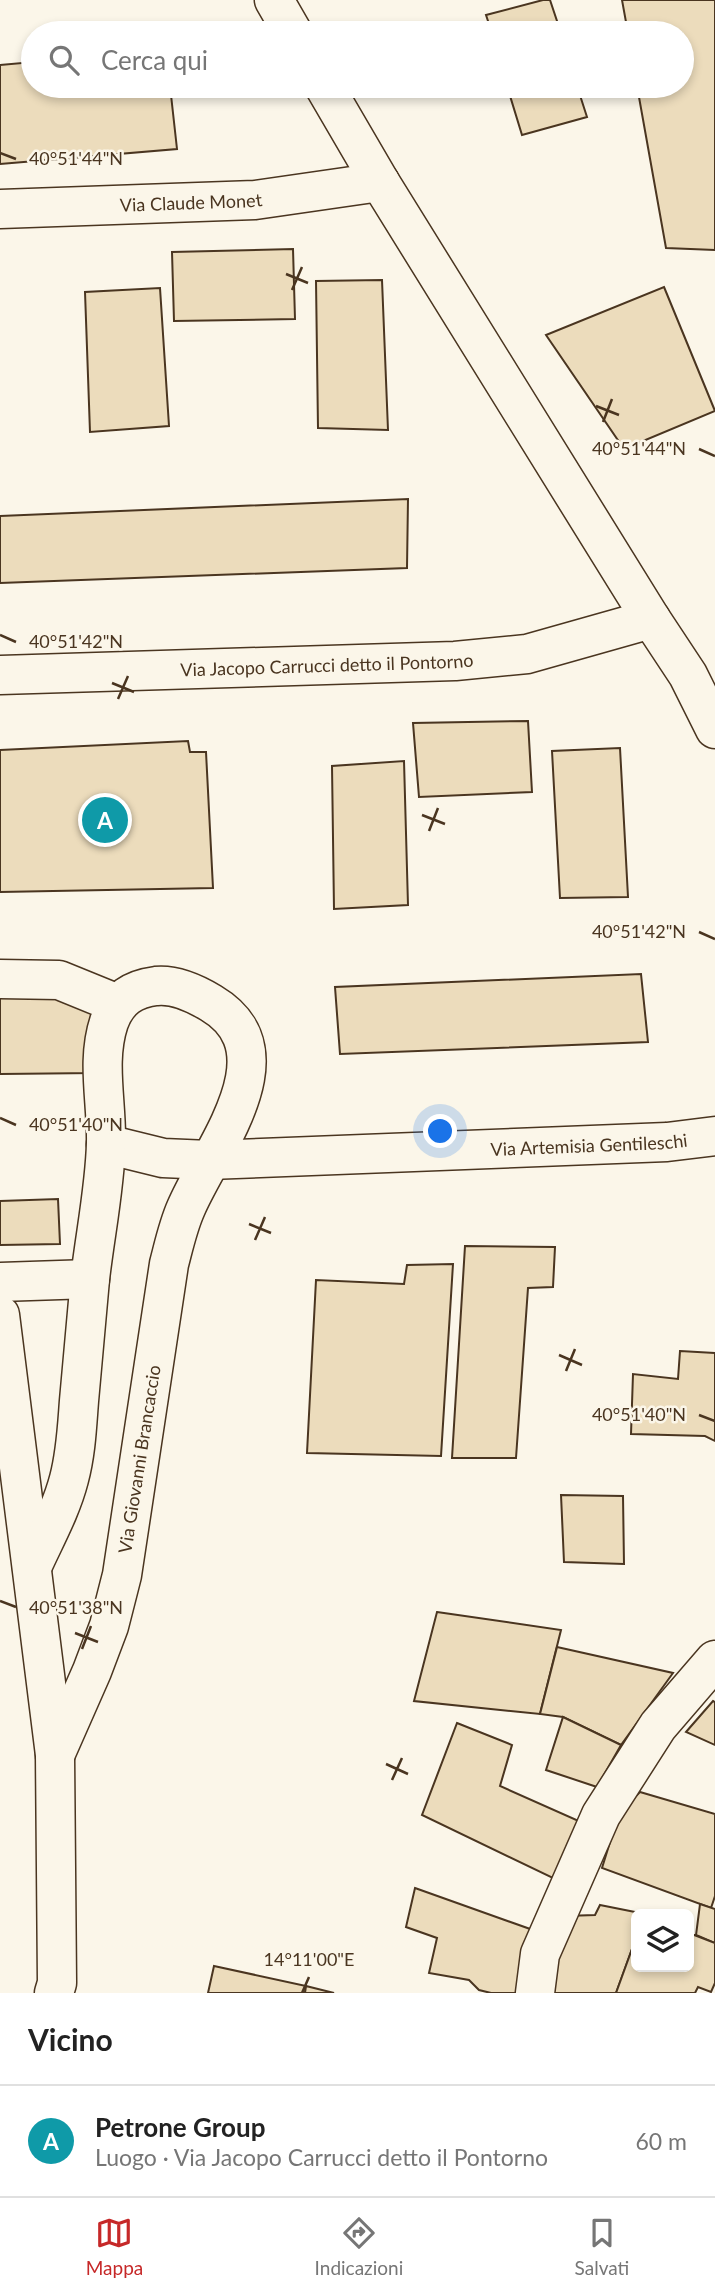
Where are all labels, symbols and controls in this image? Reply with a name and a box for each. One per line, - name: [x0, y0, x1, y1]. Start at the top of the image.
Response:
- search box: [21, 21, 694, 98]
- icon: search: [45, 41, 83, 79]
- text: Cerca qui: [101, 44, 208, 76]
- text: 40°51'44"N: [29, 147, 123, 169]
- street label: Via Claude Monet: [119, 188, 264, 216]
- text: 40°51'44"N: [592, 437, 686, 459]
- text: 40°51'42"N: [29, 630, 123, 652]
- street label: Via Jacopo Carrucci detto il Pontorno: [180, 648, 474, 680]
- pin: A: [82, 794, 128, 846]
- text: 40°51'42"N: [592, 920, 686, 942]
- text: 40°51'40"N: [29, 1113, 123, 1135]
- your location: [423, 1114, 457, 1148]
- street label: Via Artemisia Gentileschi: [490, 1129, 689, 1160]
- street label: Via Giovanni Brancaccio: [113, 1363, 165, 1555]
- text: 40°51'40"N: [592, 1403, 686, 1425]
- text: 40°51'38"N: [29, 1596, 123, 1618]
- map controls: [631, 1909, 694, 1972]
- button: layers: [631, 1909, 694, 1972]
- text: 14°11'00"E: [264, 1948, 354, 1970]
- text: Vicino: [28, 2021, 113, 2057]
- text: Petrone Group: [95, 2111, 265, 2143]
- text: A: [43, 2127, 59, 2155]
- text: 60 m: [636, 2127, 687, 2155]
- text: Luogo · Via Jacopo Carrucci detto il Pontorno: [95, 2143, 548, 2171]
- tab: Mappa: [86, 2214, 143, 2279]
- tab: Indicazioni: [315, 2214, 403, 2279]
- tab: Salvati: [575, 2214, 629, 2279]

